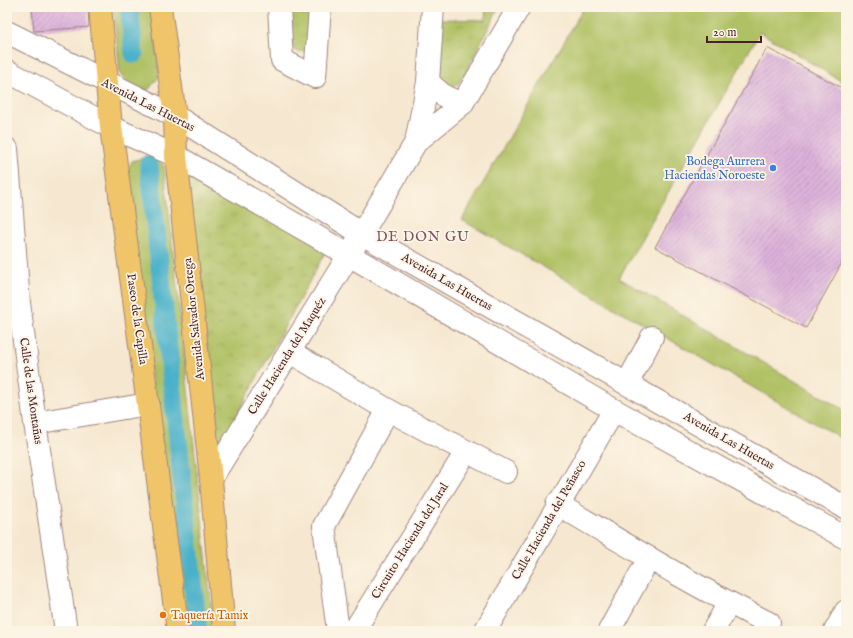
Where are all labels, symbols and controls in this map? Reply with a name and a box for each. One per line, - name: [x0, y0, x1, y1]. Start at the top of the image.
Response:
- scale bar: [707, 18, 761, 44]
- text: 20 m: [713, 25, 736, 40]
- street label: Avenida Las Huertas: [98, 75, 197, 135]
- place label: Bodega Aurrera Haciendas Noroeste: [664, 154, 766, 183]
- marker: Bodega Aurrera Haciendas Noroeste: [768, 163, 778, 173]
- district label: DE DON GU: [376, 228, 470, 246]
- street label: Avenida Las Huertas: [398, 249, 495, 314]
- street label: Avenida Salvador Ortega: [180, 256, 208, 382]
- street label: Paseo de la Capilla: [122, 273, 151, 366]
- street label: Calle Hacienda del Maquéz: [245, 294, 330, 418]
- street label: Calle de las Montañas: [16, 337, 46, 445]
- street label: Avenida Las Huertas: [680, 408, 777, 473]
- street label: Calle Hacienda del Peñasco: [509, 457, 590, 583]
- street label: Circuito Hacienda del Jaral: [368, 480, 453, 602]
- place label: Taquería Tamix: [171, 608, 249, 624]
- marker: Taquería Tamix: [158, 610, 168, 620]

